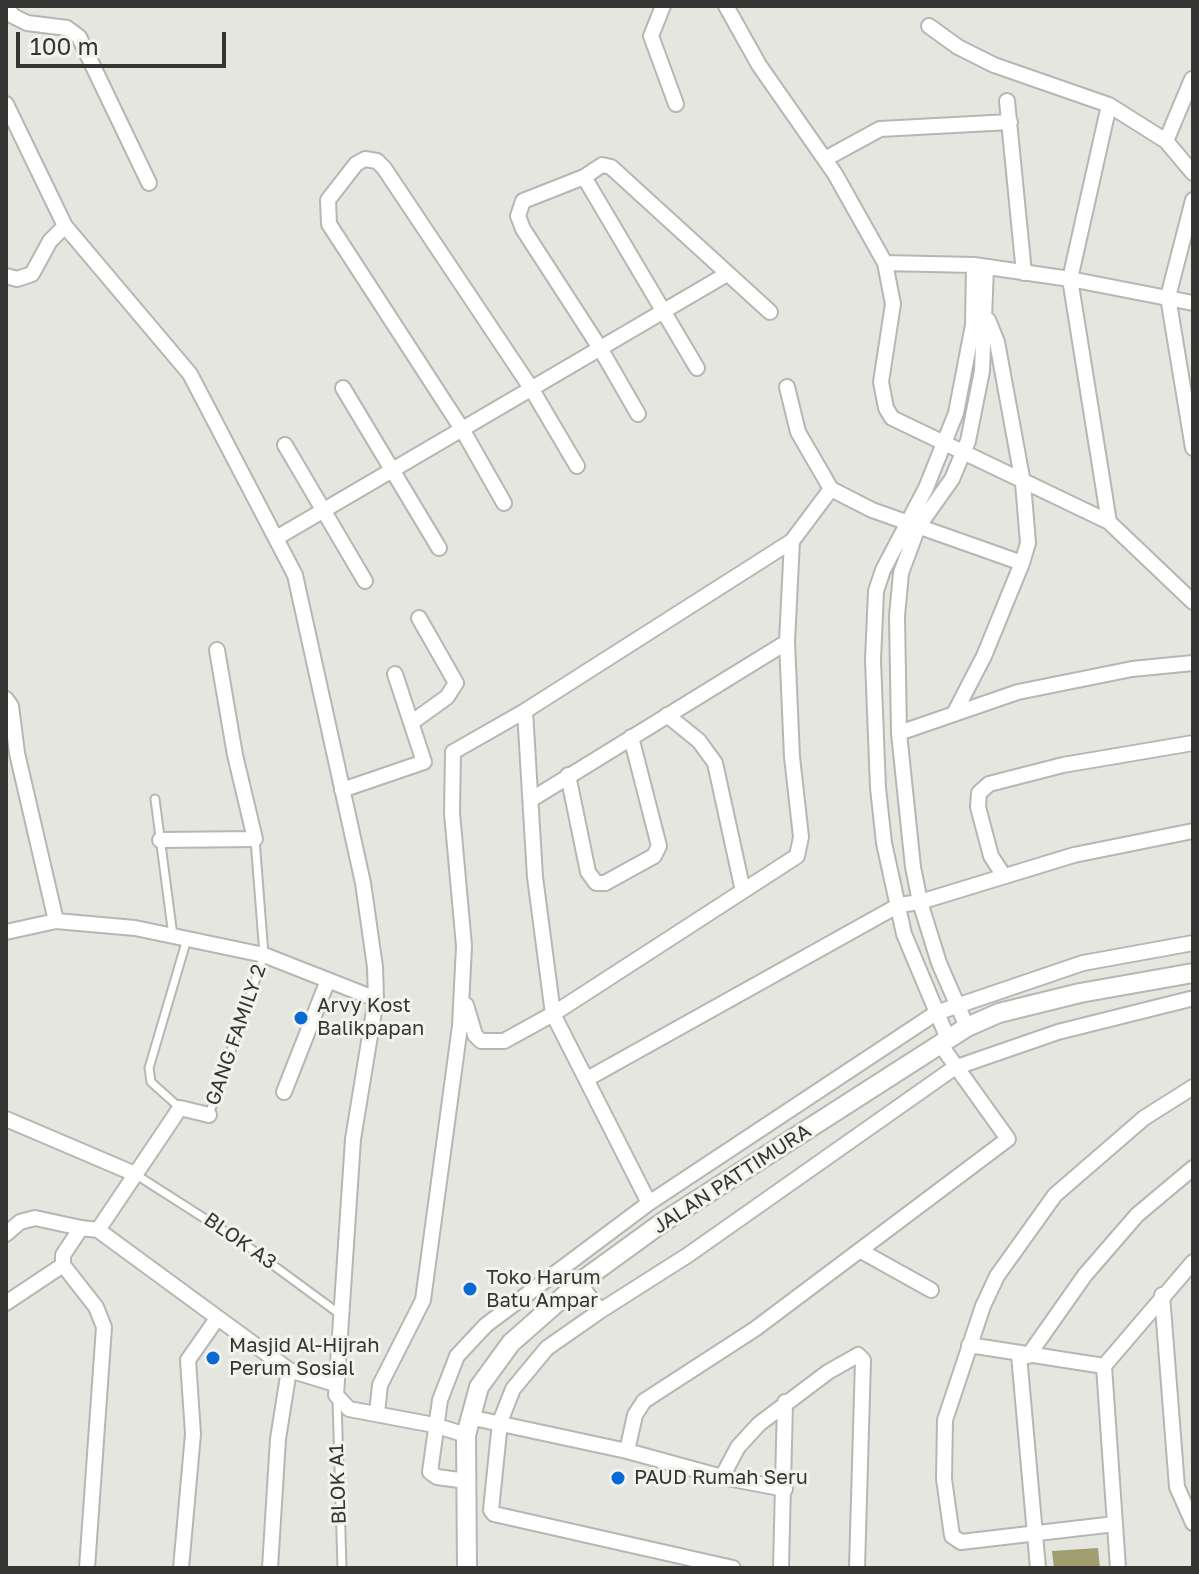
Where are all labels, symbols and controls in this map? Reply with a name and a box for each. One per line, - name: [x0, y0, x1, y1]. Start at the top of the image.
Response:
- scale bar: [20, 16, 230, 66]
- text: 100 m: [30, 31, 99, 60]
- street label: GANG FAMILY 2: [201, 961, 271, 1109]
- place label: Arvy Kost Balikpapan: [317, 994, 424, 1041]
- marker: Arvy Kost Balikpapan: [292, 1009, 310, 1027]
- street label: JALAN PATTIMURA: [649, 1119, 815, 1239]
- street label: BLOK A3: [199, 1207, 281, 1275]
- place label: Toko Harum Batu Ampar: [486, 1266, 601, 1313]
- marker: Toko Harum Batu Ampar: [461, 1280, 479, 1298]
- place label: Masjid Al-Hijrah Perum Sosial: [229, 1334, 379, 1381]
- marker: Masjid Al-Hijrah Perum Sosial: [204, 1349, 222, 1367]
- street label: BLOK A1: [325, 1443, 351, 1525]
- place label: PAUD Rumah Seru: [634, 1466, 808, 1490]
- marker: PAUD Rumah Seru: [609, 1469, 627, 1487]

